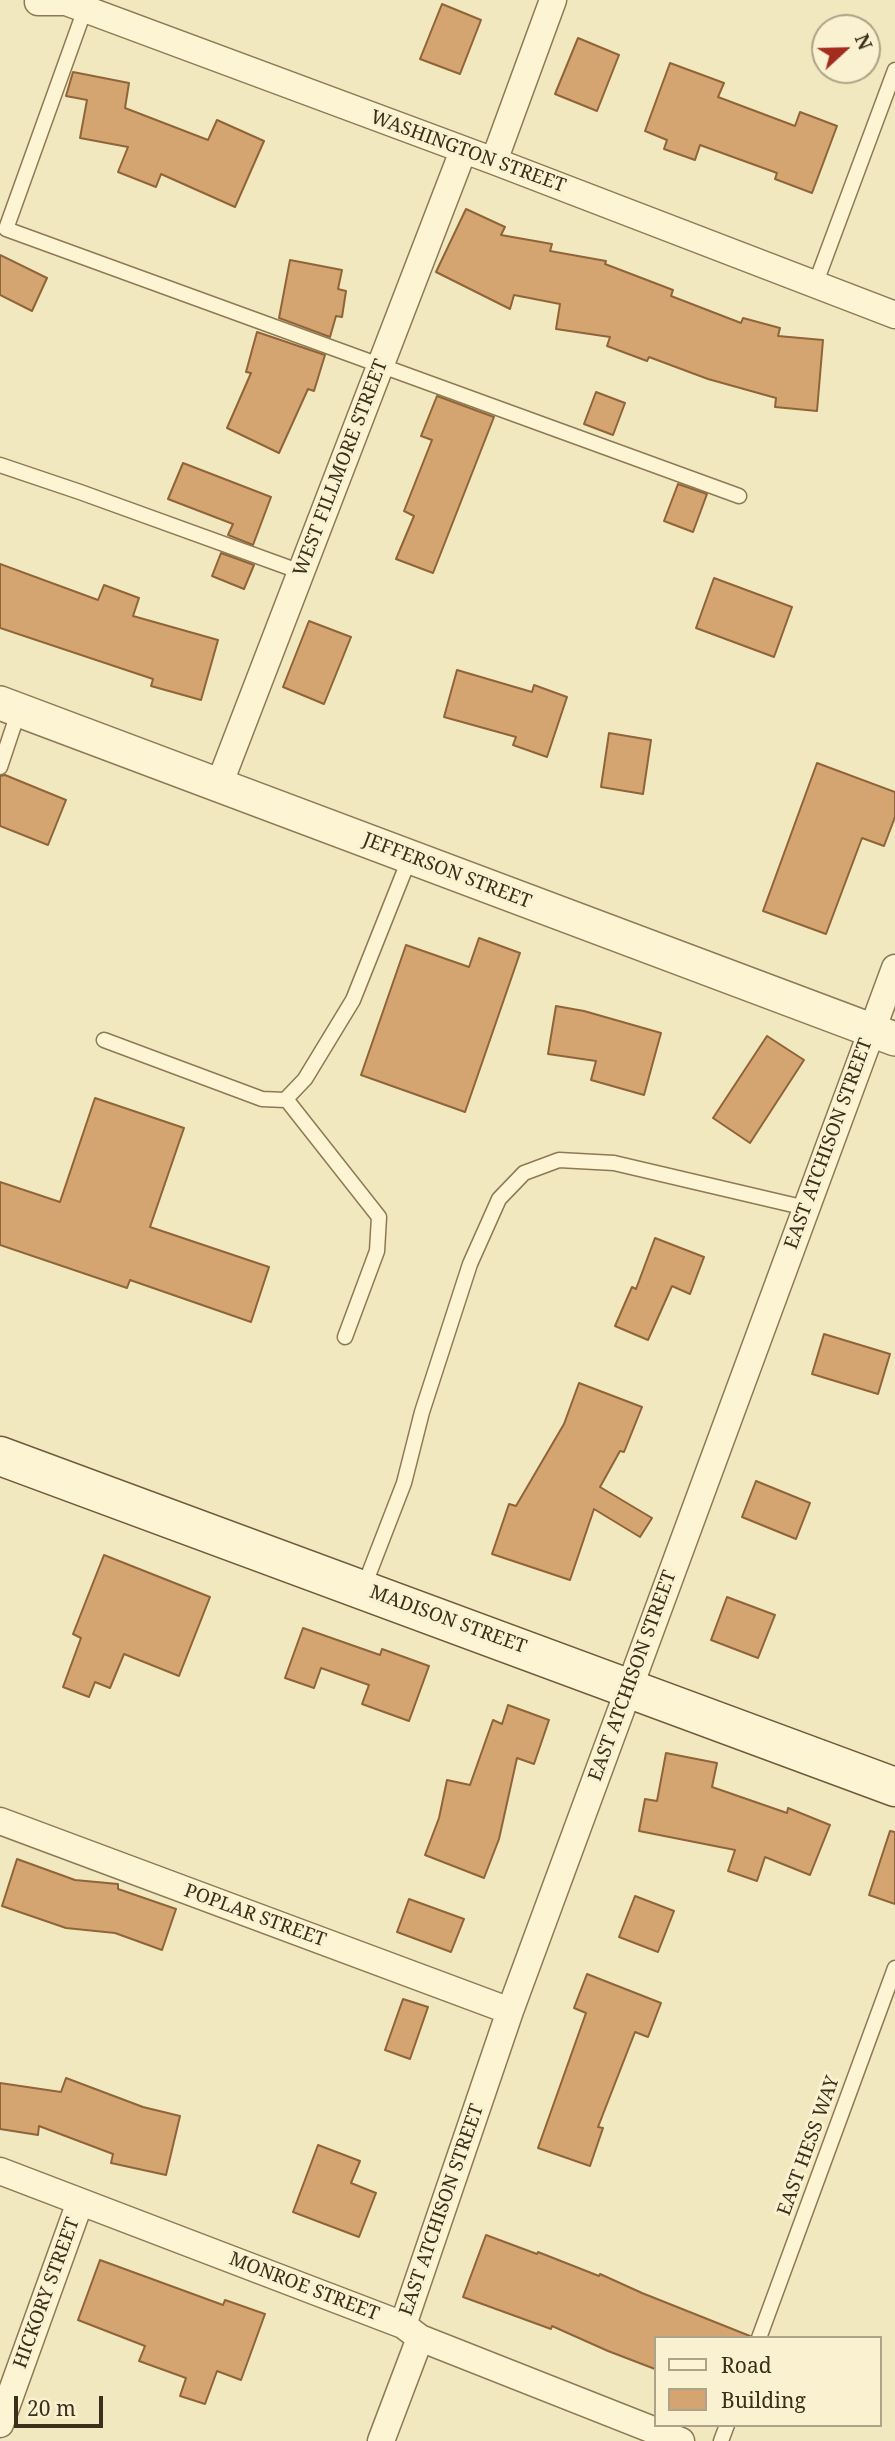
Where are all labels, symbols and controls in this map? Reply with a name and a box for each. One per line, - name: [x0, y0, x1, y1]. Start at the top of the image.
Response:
- north arrow: [811, 14, 881, 84]
- text: N: [849, 30, 878, 54]
- street label: WASHINGTON STREET: [367, 106, 569, 198]
- street label: WEST FILLMORE STREET: [289, 356, 393, 580]
- street label: JEFFERSON STREET: [360, 828, 534, 914]
- street label: EAST ATCHISON STREET: [780, 1036, 878, 1252]
- street label: EAST ATCHISON STREET: [584, 1568, 682, 1784]
- street label: MADISON STREET: [366, 1581, 530, 1659]
- street label: POPLAR STREET: [181, 1880, 329, 1952]
- street label: EAST HESS WAY: [773, 2073, 845, 2219]
- street label: EAST ATCHISON STREET: [395, 2101, 489, 2319]
- street label: HICKORY STREET: [9, 2214, 85, 2372]
- street label: MONROE STREET: [226, 2248, 382, 2326]
- legend: [654, 2336, 881, 2427]
- text: Road: [721, 2351, 772, 2379]
- scale bar: [18, 2382, 107, 2426]
- text: Building: [721, 2386, 806, 2414]
- text: 20 m: [27, 2394, 76, 2422]

